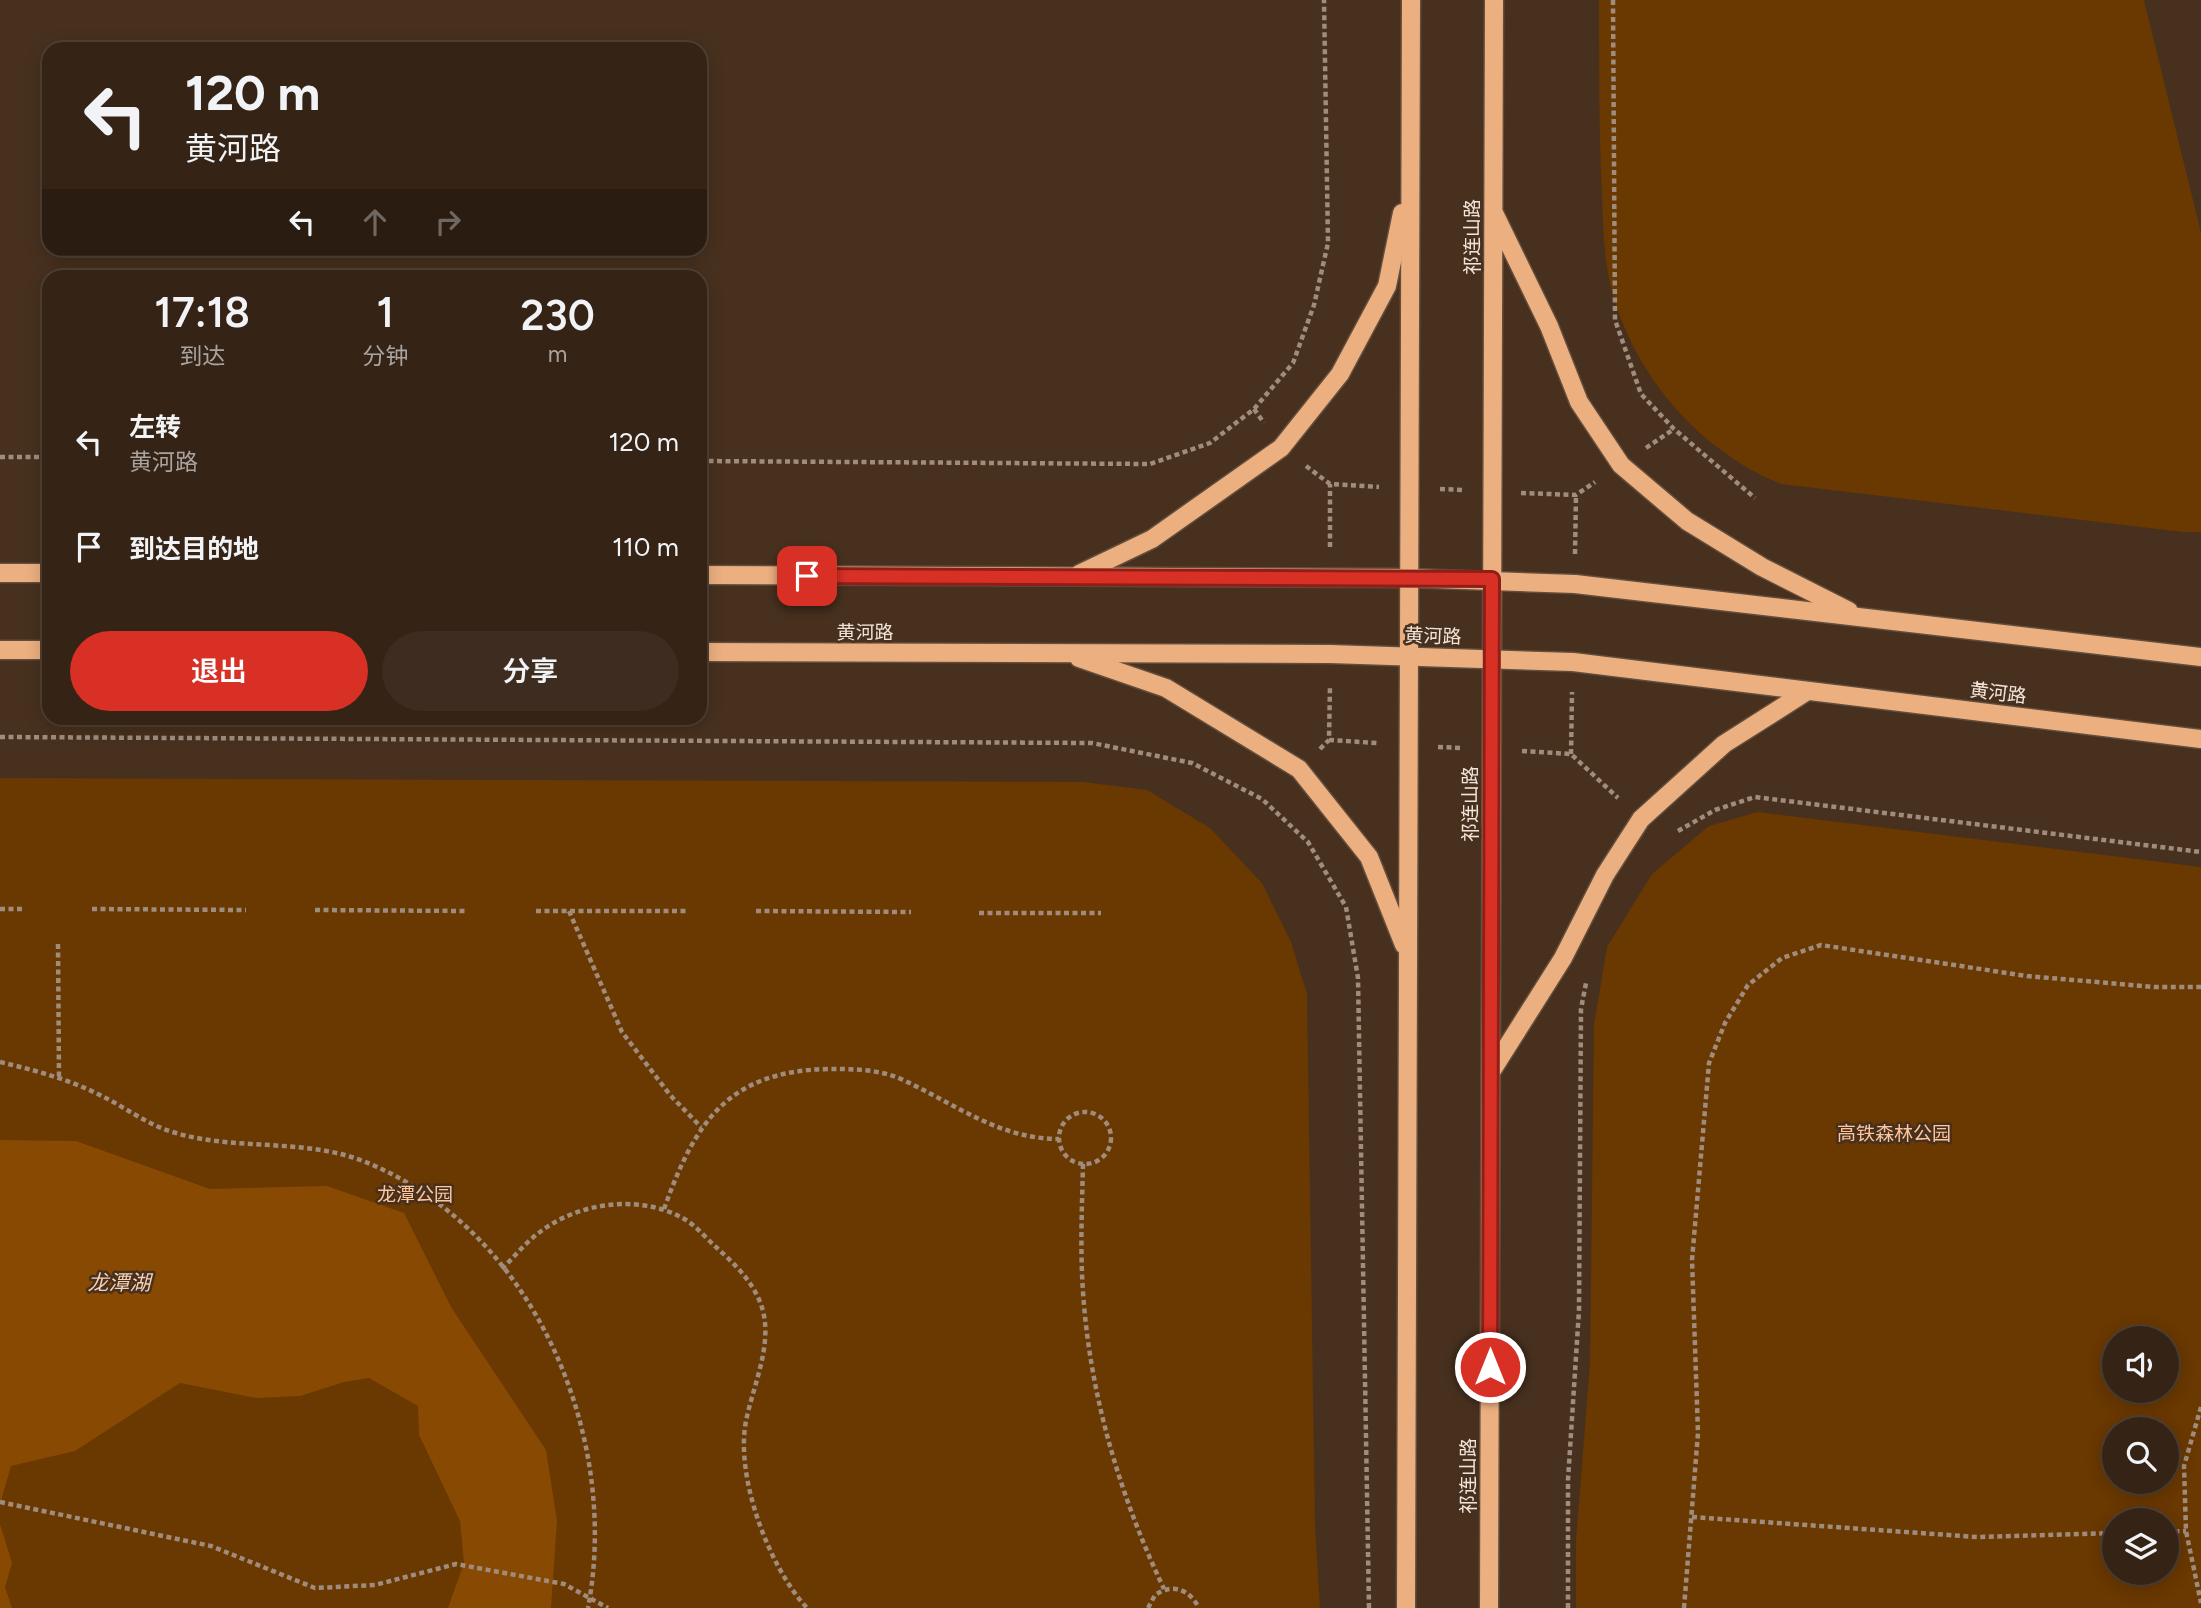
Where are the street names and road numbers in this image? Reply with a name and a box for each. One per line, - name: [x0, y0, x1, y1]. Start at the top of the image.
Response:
- street label: 祁连山路: [1461, 199, 1484, 275]
- street label: 黄河路: [836, 621, 894, 644]
- street label: 黄河路: [1404, 624, 1462, 648]
- street label: 黄河路: [1968, 678, 2028, 708]
- street label: 祁连山路: [1459, 766, 1482, 842]
- street label: 祁连山路: [1457, 1438, 1480, 1514]

